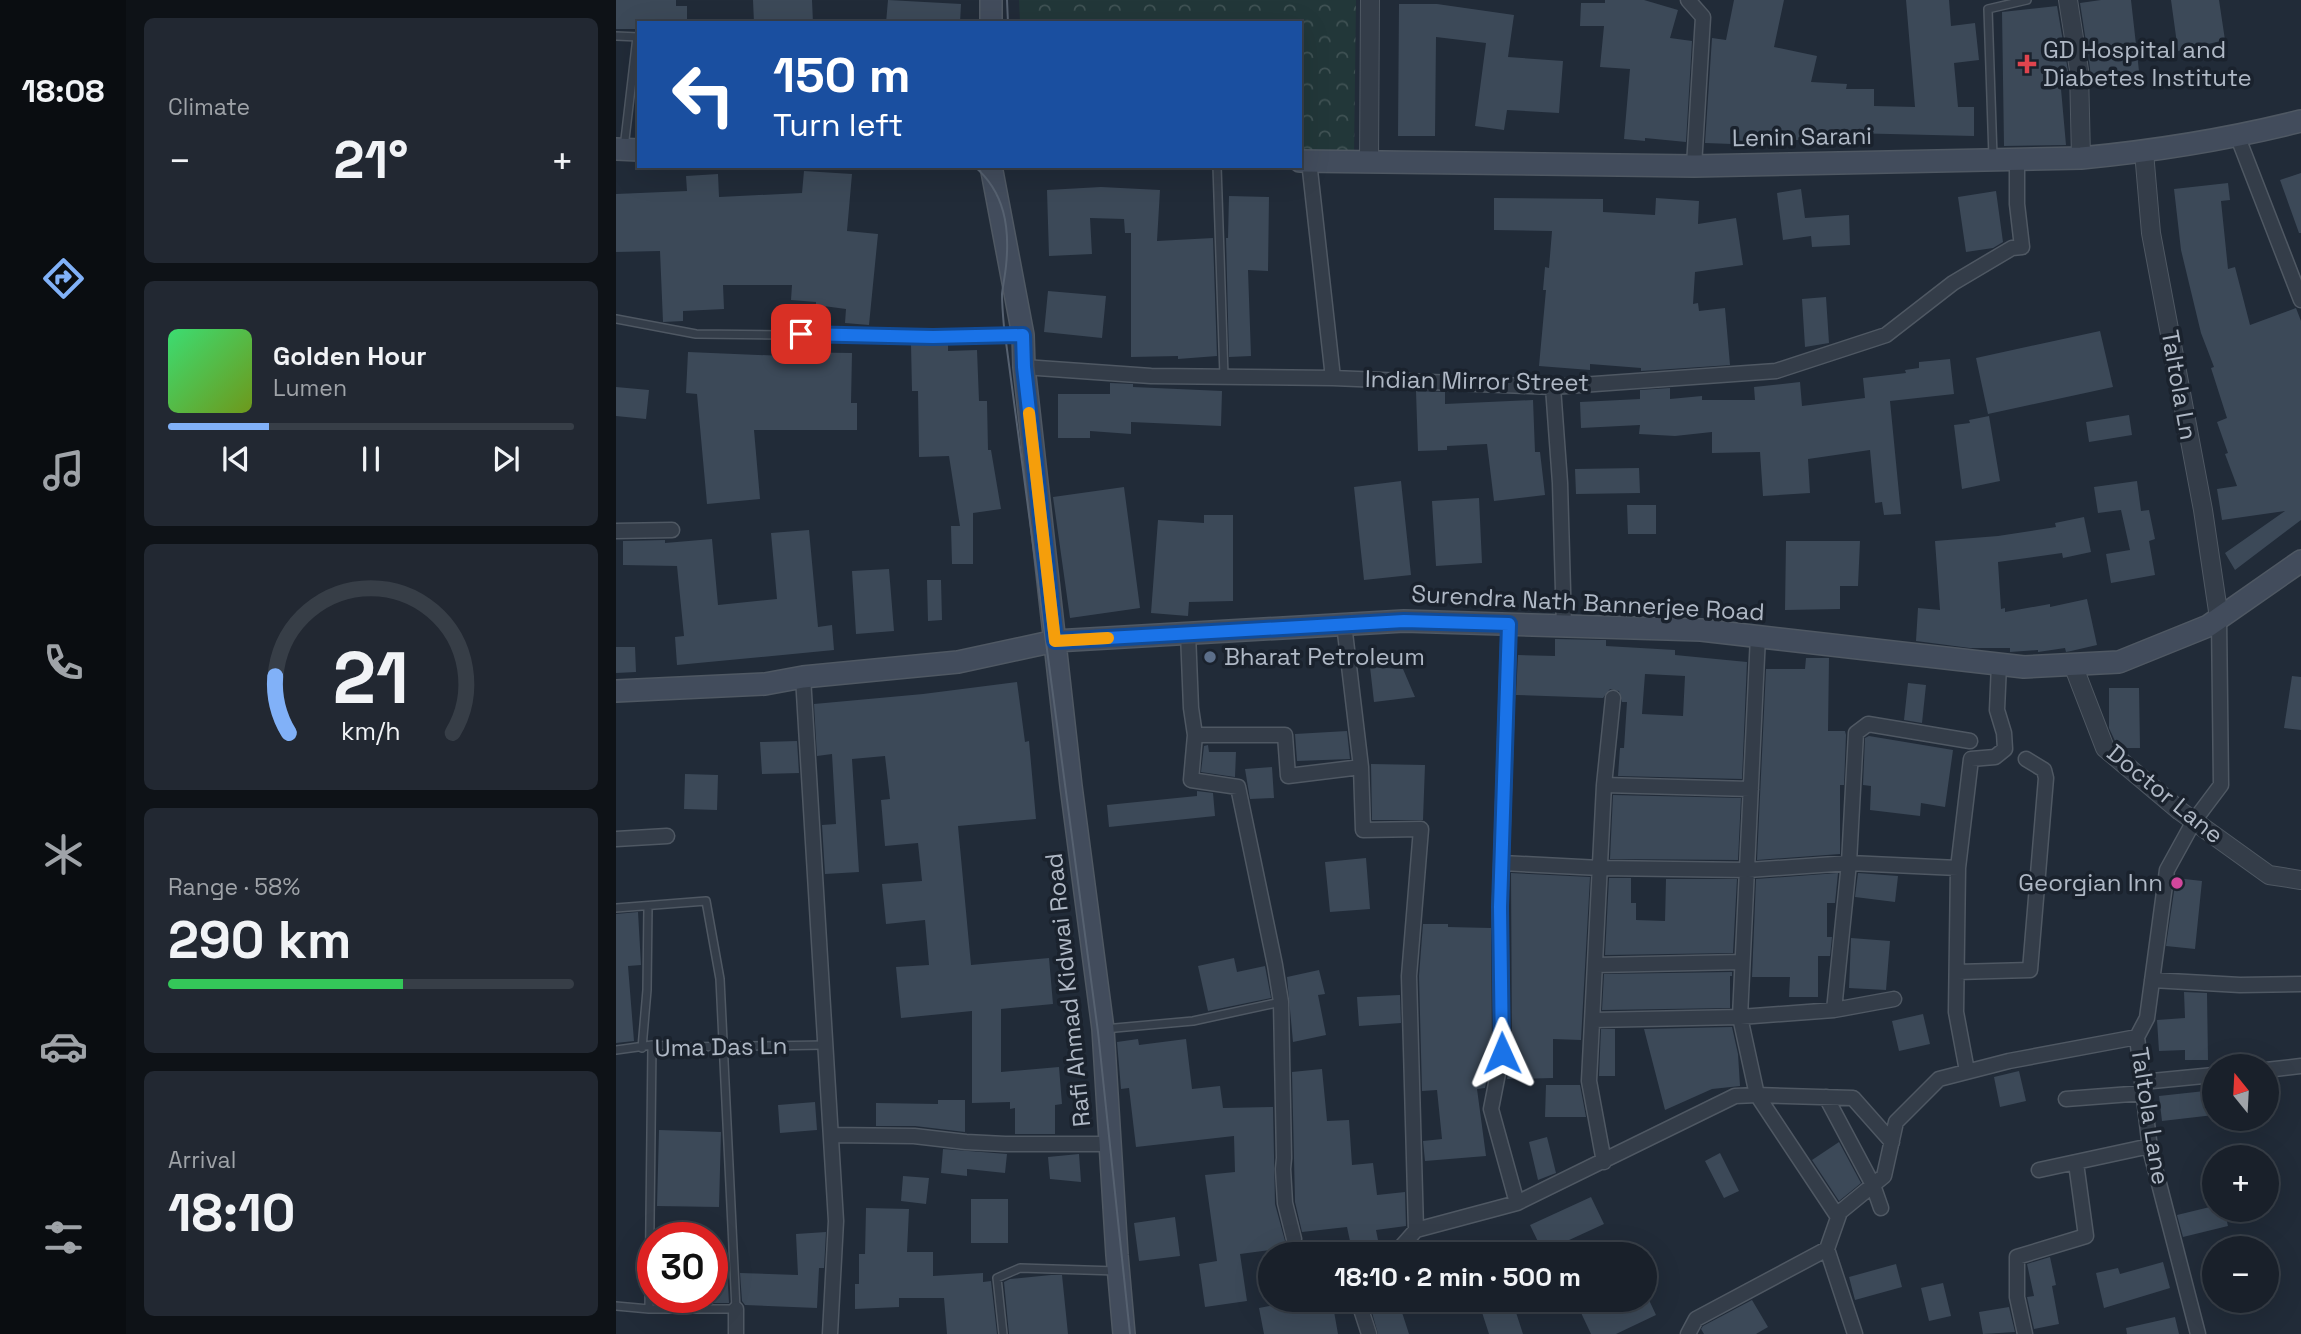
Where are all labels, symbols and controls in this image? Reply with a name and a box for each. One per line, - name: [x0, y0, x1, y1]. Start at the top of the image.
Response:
- place label: GD Hospital and Diabetes Institute: [2043, 34, 2252, 93]
- text: 150 m: [773, 44, 911, 106]
- icon: left: [658, 49, 749, 140]
- marker: GD Hospital and Diabetes Institute: [2017, 54, 2037, 74]
- text: 18:08: [21, 71, 105, 111]
- text: Climate: [168, 92, 250, 122]
- text: Turn left: [773, 105, 903, 145]
- street label: Lenin Sarani: [1732, 120, 1872, 153]
- text: 21°: [334, 127, 408, 193]
- text: −: [168, 137, 192, 185]
- text: +: [550, 137, 574, 185]
- icon: directions: [39, 254, 88, 303]
- pin: [771, 304, 831, 364]
- icon: arrive: [782, 315, 820, 353]
- street label: Taltola Ln: [2155, 328, 2204, 442]
- text: Golden Hour: [273, 339, 427, 373]
- street label: Indian Mirror Street: [1365, 363, 1589, 398]
- text: Lumen: [273, 373, 347, 403]
- icon: previous: [217, 440, 255, 478]
- icon: pause: [352, 440, 390, 478]
- icon: next: [487, 440, 525, 478]
- icon: music: [39, 446, 88, 495]
- street label: Surendra Nath Bannerjee Road: [1411, 578, 1765, 627]
- text: 21: [333, 631, 409, 724]
- icon: phone: [39, 638, 88, 687]
- place label: Bharat Petroleum: [1224, 641, 1425, 672]
- marker: Bharat Petroleum: [1202, 649, 1218, 665]
- text: km/h: [341, 715, 401, 747]
- street label: Doctor Lane: [2101, 737, 2230, 850]
- icon: climate: [39, 830, 88, 879]
- street label: Rafi Ahmad Kidwai Road: [1038, 852, 1097, 1129]
- place label: Georgian Inn: [2018, 867, 2163, 898]
- text: Range · 58%: [168, 872, 300, 902]
- marker: Georgian Inn: [2169, 875, 2185, 891]
- text: 290 km: [168, 907, 351, 973]
- position arrow: [1465, 1016, 1539, 1090]
- icon: car: [39, 1022, 88, 1071]
- street label: Uma Das Ln: [654, 1030, 788, 1063]
- street label: Taltola Lane: [2124, 1045, 2177, 1187]
- north arrow: [2202, 1054, 2278, 1130]
- map controls: [2202, 1054, 2279, 1313]
- text: Arrival: [168, 1145, 236, 1175]
- button: +: [2202, 1145, 2279, 1222]
- text: 18:10: [168, 1180, 295, 1246]
- icon: filters: [39, 1213, 88, 1262]
- speed limit sign: 30: [637, 1222, 728, 1313]
- button: −: [2202, 1236, 2279, 1313]
- text: 18:10 · 2 min · 500 m: [1334, 1260, 1581, 1294]

